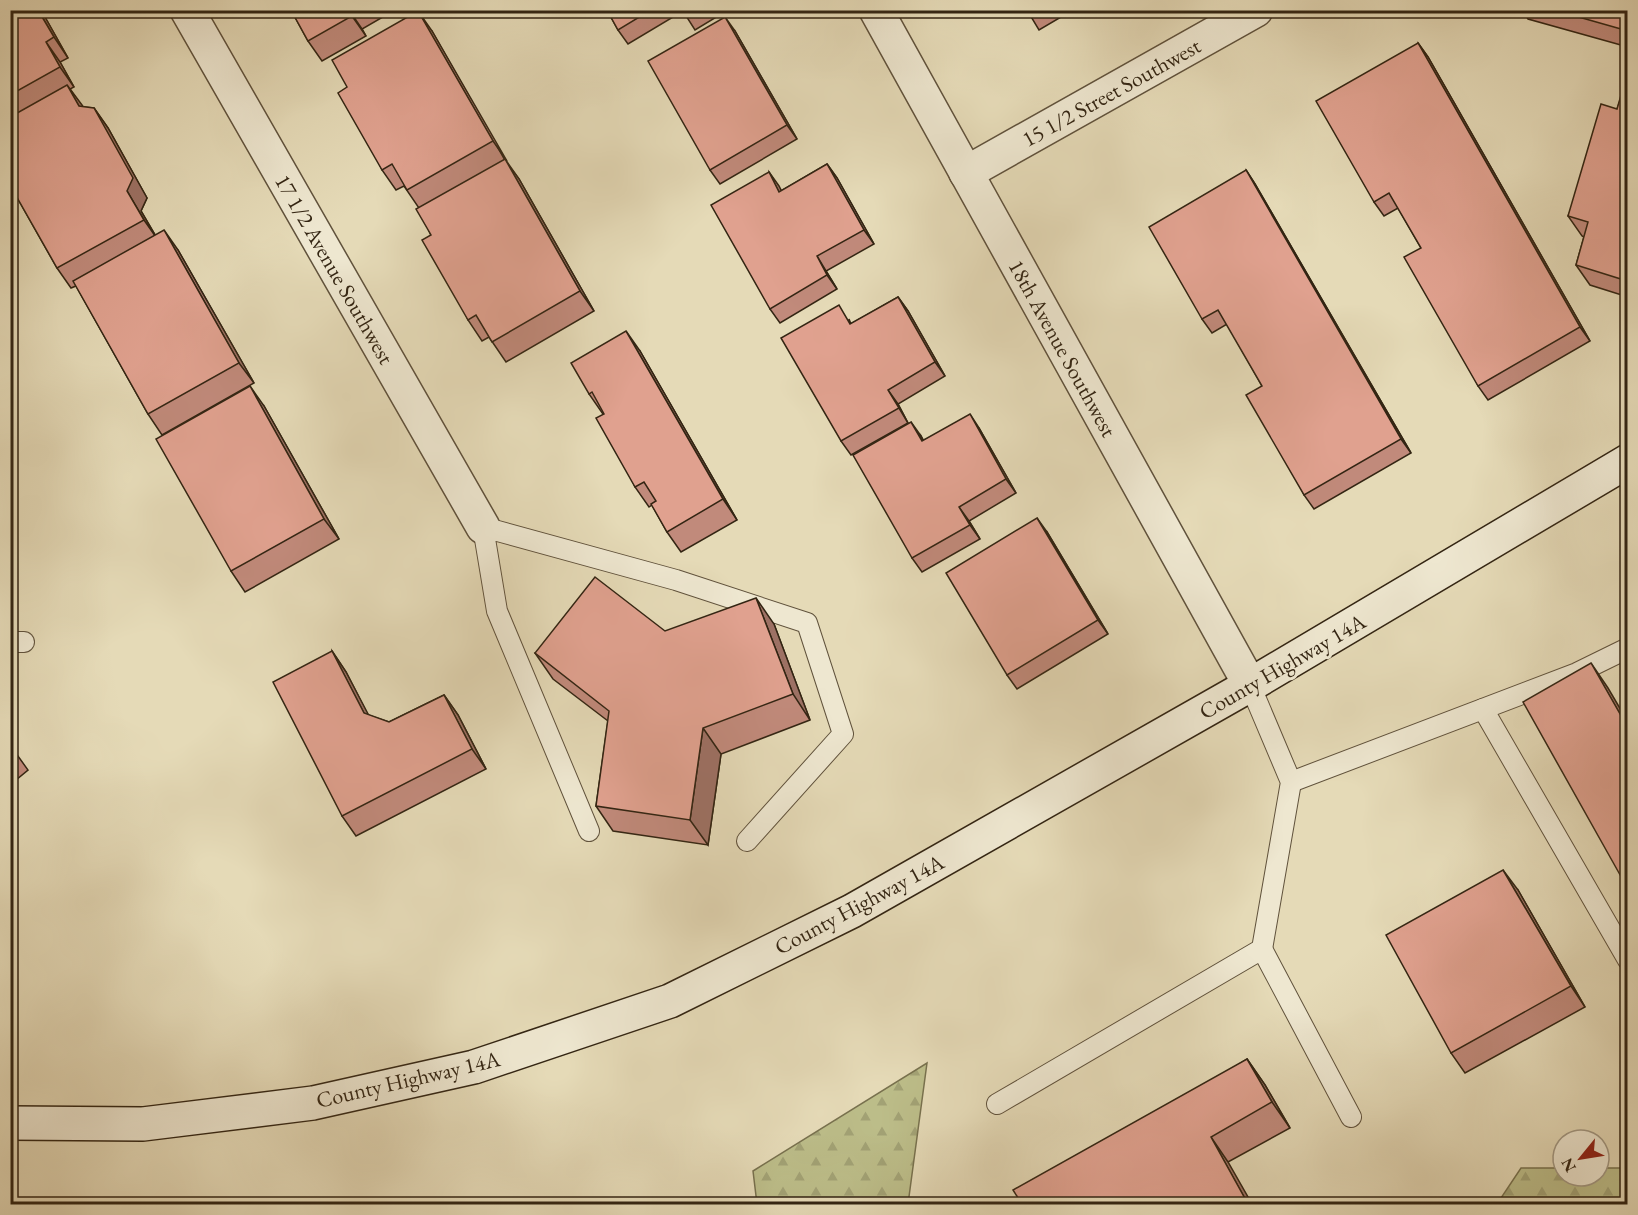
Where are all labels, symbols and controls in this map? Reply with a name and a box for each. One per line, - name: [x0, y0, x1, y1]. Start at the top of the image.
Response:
- street label: 15 1/2 Street Southwest: [1017, 31, 1206, 154]
- street label: 17 1/2 Avenue Southwest: [268, 169, 401, 370]
- street label: 18th Avenue Southwest: [1002, 254, 1123, 442]
- street label: County Highway 14A: [1194, 607, 1372, 726]
- street label: County Highway 14A: [769, 847, 950, 961]
- street label: County Highway 14A: [313, 1044, 504, 1115]
- north arrow: [1551, 1128, 1611, 1188]
- text: N: [1556, 1154, 1581, 1176]

